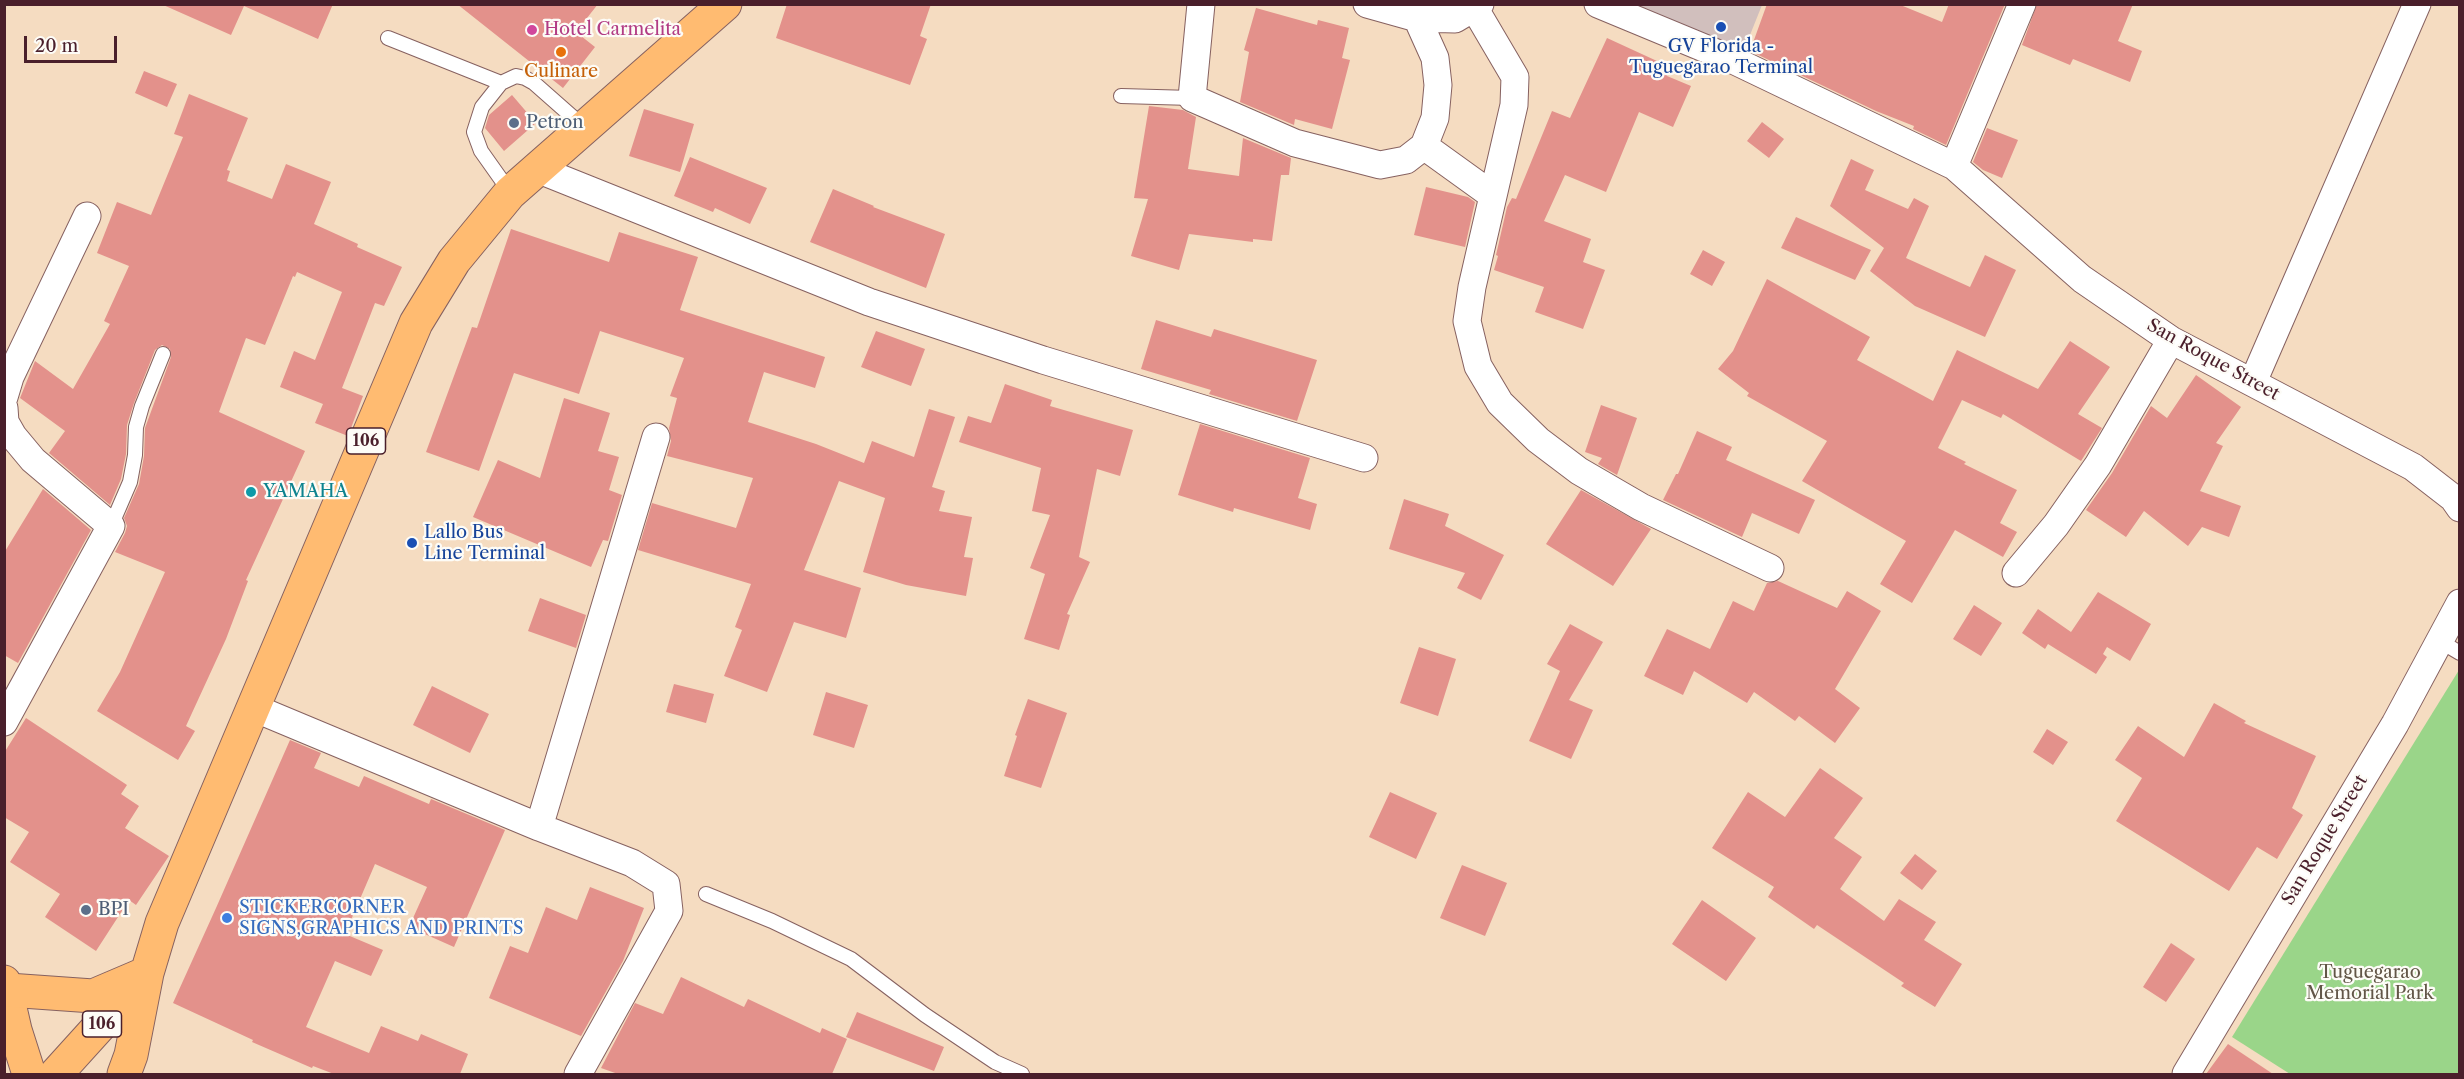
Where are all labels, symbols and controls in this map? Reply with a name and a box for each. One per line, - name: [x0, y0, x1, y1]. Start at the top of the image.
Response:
- place label: Hotel Carmelita: [544, 19, 681, 41]
- marker: GV Florida - Tuguegarao Terminal: [1714, 20, 1728, 34]
- marker: Hotel Carmelita: [525, 23, 539, 37]
- scale bar: [27, 24, 120, 62]
- text: 20 m: [35, 35, 78, 57]
- place label: GV Florida - Tuguegarao Terminal: [1629, 36, 1813, 78]
- marker: Culinare: [554, 45, 568, 59]
- place label: Culinare: [524, 61, 598, 83]
- place label: Petron: [526, 112, 584, 134]
- marker: Petron: [507, 116, 521, 130]
- street label: San Roque Street: [2143, 315, 2283, 405]
- road number: 106: [346, 428, 386, 454]
- place label: YAMAHA: [263, 481, 348, 503]
- marker: YAMAHA: [244, 485, 258, 499]
- place label: Lallo Bus Line Terminal: [424, 522, 545, 564]
- marker: Lallo Bus Line Terminal: [405, 536, 419, 550]
- street label: San Roque Street: [2278, 771, 2372, 909]
- place label: STICKERCORNER SIGNS,GRAPHICS AND PRINTS: [239, 897, 523, 940]
- place label: BPI: [98, 899, 129, 921]
- marker: BPI: [79, 903, 93, 917]
- marker: STICKERCORNER SIGNS,GRAPHICS AND PRINTS: [220, 911, 234, 925]
- park label: Tuguegarao Memorial Park: [2306, 962, 2434, 1004]
- road number: 106: [82, 1011, 122, 1037]

